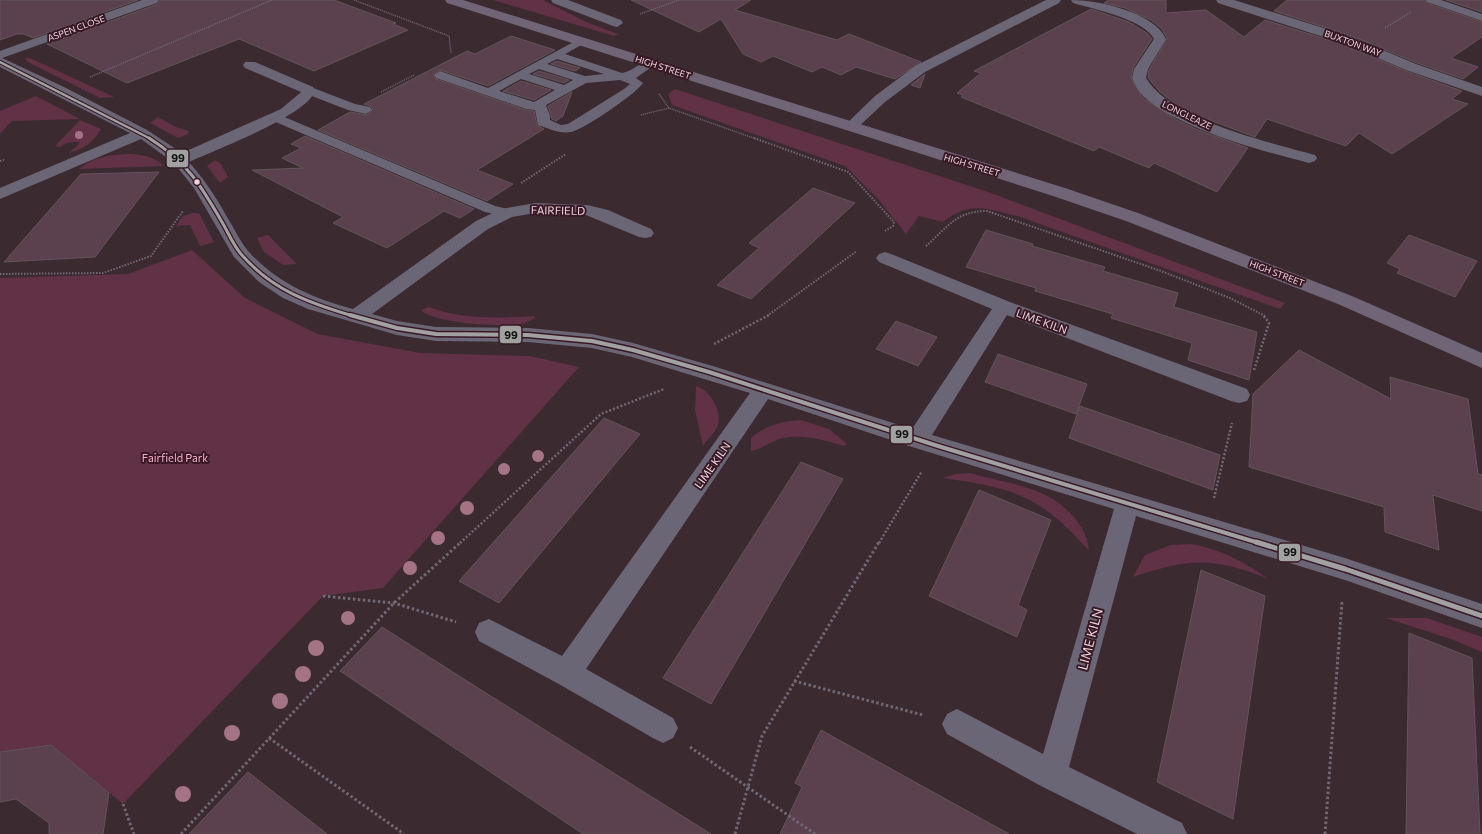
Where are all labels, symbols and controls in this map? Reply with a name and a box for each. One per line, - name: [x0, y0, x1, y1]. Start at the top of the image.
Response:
- street label: ASPEN CLOSE: [46, 13, 106, 43]
- street label: BUXTON WAY: [1323, 28, 1383, 58]
- street label: HIGH STREET: [634, 53, 692, 81]
- street label: LONGLEAZE: [1160, 98, 1214, 132]
- line badge: 99: [166, 149, 189, 168]
- text: 99: [171, 151, 185, 164]
- street label: HIGH STREET: [943, 151, 1001, 179]
- unlabelled marker: [192, 177, 202, 187]
- street label: FAIRFIELD: [531, 203, 585, 217]
- street label: HIGH STREET: [1248, 258, 1306, 289]
- street label: LIME KILN: [1015, 306, 1069, 336]
- line badge: 99: [499, 325, 522, 344]
- text: 99: [504, 328, 518, 341]
- line badge: 99: [890, 425, 913, 444]
- text: 99: [895, 427, 909, 440]
- street label: LIME KILN: [691, 439, 733, 491]
- park label: Fairfield Park: [142, 451, 208, 464]
- line badge: 99: [1278, 543, 1301, 562]
- text: 99: [1283, 545, 1297, 558]
- street label: LIME KILN: [1074, 606, 1106, 672]

